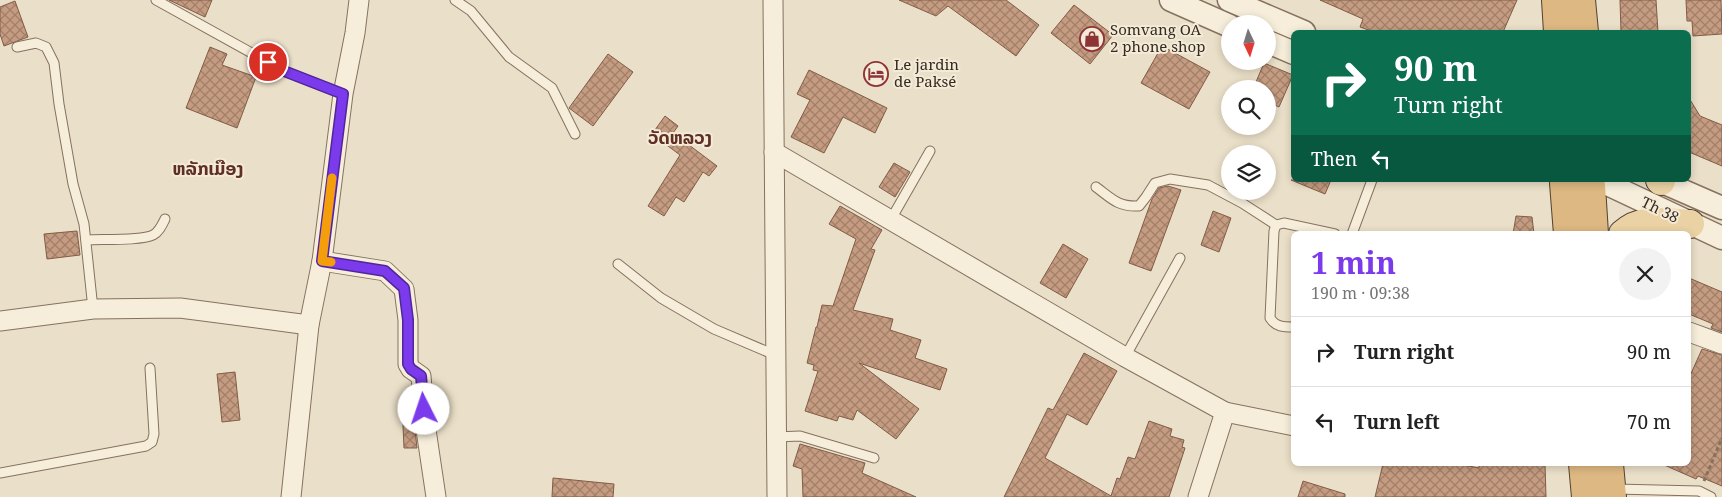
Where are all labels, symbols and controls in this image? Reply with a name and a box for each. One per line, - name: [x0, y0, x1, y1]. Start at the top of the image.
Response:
- north arrow: [1221, 15, 1276, 70]
- map controls: [1221, 15, 1276, 200]
- place label: Somvang OA 2 phone shop: [1110, 19, 1205, 56]
- shop icon: Somvang OA 2 phone shop: [1079, 26, 1105, 52]
- pin: [247, 41, 289, 83]
- text: 90 m: [1394, 44, 1477, 91]
- icon: arrive: [254, 48, 282, 76]
- icon: right: [1311, 50, 1376, 115]
- place label: Le jardin de Paksé: [894, 54, 959, 91]
- hotel icon: Le jardin de Paksé: [863, 61, 889, 87]
- button: search: [1221, 80, 1276, 135]
- text: Turn right: [1394, 89, 1503, 119]
- district label: ວັດຫລວງ: [648, 125, 712, 149]
- button: layers: [1221, 145, 1276, 200]
- icon: left: [1367, 145, 1395, 173]
- text: Then: [1311, 146, 1357, 172]
- district label: ຫລັກເມືອງ: [173, 156, 243, 180]
- street label: Th 38: [1638, 191, 1683, 227]
- text: 1 min: [1311, 242, 1396, 283]
- button: close: [1619, 248, 1671, 300]
- text: 190 m · 09:38: [1311, 282, 1410, 304]
- icon: right: [1311, 338, 1339, 366]
- text: Turn right: [1354, 339, 1454, 365]
- text: 90 m: [1627, 339, 1671, 365]
- position arrow: [397, 382, 449, 434]
- icon: left: [1311, 408, 1339, 436]
- text: Turn left: [1354, 409, 1440, 435]
- text: 70 m: [1627, 409, 1671, 435]

